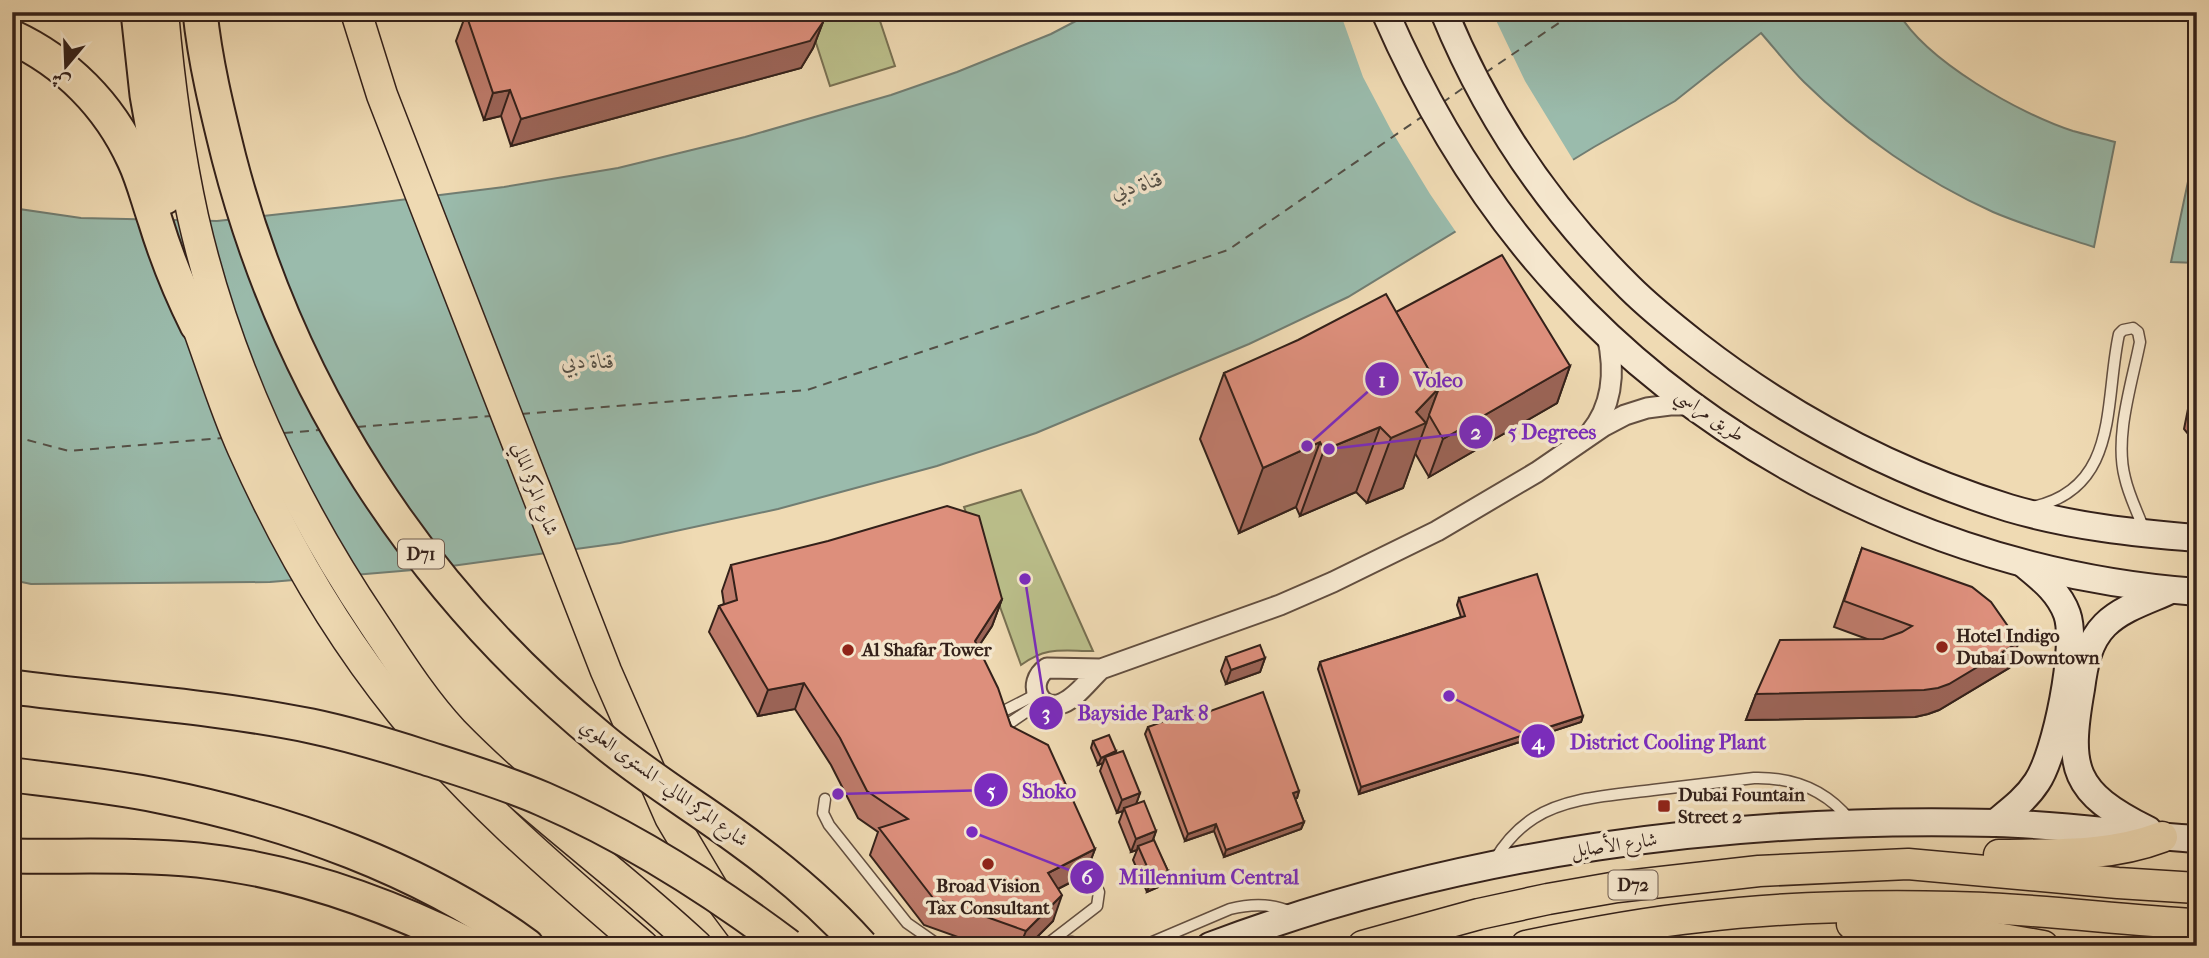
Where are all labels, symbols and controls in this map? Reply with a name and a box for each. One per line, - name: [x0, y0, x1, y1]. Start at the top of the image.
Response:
- north arrow: [32, 32, 102, 102]
- text: ش: [48, 68, 73, 95]
- water label: قناة دبي: [1108, 166, 1167, 209]
- water label: قناة دبي: [561, 349, 615, 378]
- callout: Voleo: [1364, 358, 1477, 400]
- text: 1: [1378, 368, 1386, 392]
- text: Voleo: [1412, 368, 1463, 392]
- street label: طريق مراسي: [1668, 383, 1749, 452]
- callout: 5 Degrees: [1458, 411, 1610, 453]
- text: 2: [1471, 420, 1482, 444]
- text: 5 Degrees: [1508, 420, 1597, 444]
- street label: شارع المركز المالي: [503, 439, 563, 540]
- road number: D71: [398, 540, 444, 568]
- place label: Hotel Indigo Dubai Downtown: [1956, 625, 2101, 669]
- place label: Al Shafar Tower: [861, 639, 993, 661]
- marker: Hotel Indigo Dubai Downtown: [1934, 639, 1950, 655]
- marker: Al Shafar Tower: [840, 642, 856, 658]
- callout: Bayside Park 8: [1029, 692, 1223, 734]
- text: 3: [1042, 701, 1050, 725]
- text: Bayside Park 8: [1077, 701, 1209, 725]
- street label: شارع المركز المالي - المستوى العلوي: [573, 715, 752, 855]
- callout: District Cooling Plant: [1521, 720, 1781, 762]
- text: 4: [1531, 730, 1546, 755]
- text: District Cooling Plant: [1570, 730, 1767, 754]
- callout: Shoko: [973, 769, 1090, 811]
- text: 5: [986, 779, 996, 803]
- text: Shoko: [1022, 779, 1076, 803]
- place label: Dubai Fountain Street 2: [1678, 784, 1806, 828]
- marker: Dubai Fountain Street 2: [1656, 798, 1672, 814]
- street label: شارع الأصايل: [1569, 825, 1659, 866]
- marker: Broad Vision Tax Consultant: [980, 856, 996, 872]
- callout: Millennium Central: [1070, 856, 1313, 898]
- text: 6: [1081, 865, 1093, 889]
- text: Millennium Central: [1118, 865, 1299, 889]
- road number: D72: [1608, 870, 1658, 900]
- place label: Broad Vision Tax Consultant: [925, 875, 1050, 919]

